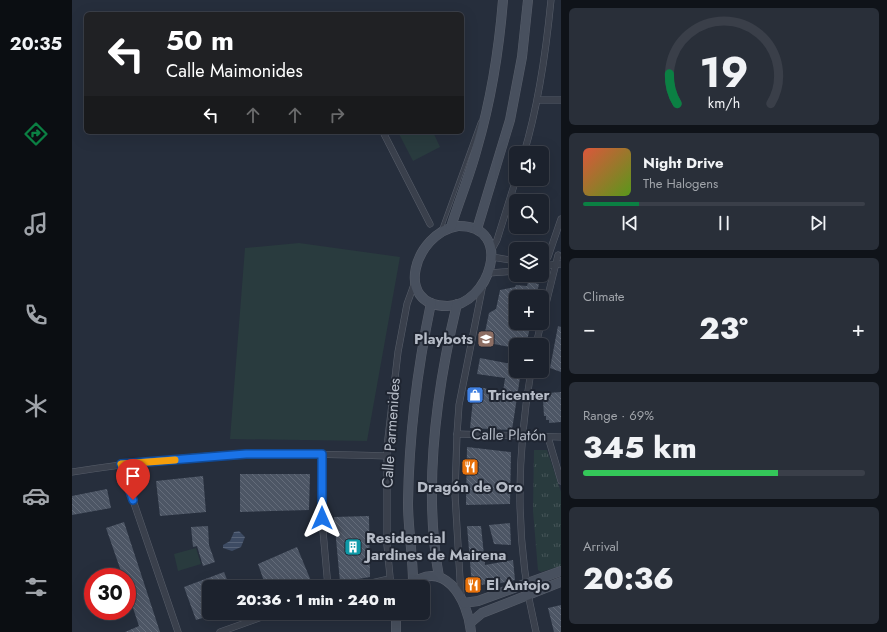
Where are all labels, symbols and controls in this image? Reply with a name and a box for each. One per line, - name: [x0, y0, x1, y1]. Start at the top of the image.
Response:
- text: 50 m: [166, 20, 234, 61]
- icon: left: [100, 28, 152, 80]
- text: 20:35: [10, 31, 62, 57]
- text: 19: [700, 42, 748, 103]
- text: Calle Maimonides: [166, 58, 303, 84]
- text: km/h: [708, 93, 740, 113]
- icon: left: [200, 104, 222, 126]
- icon: ahead: [242, 104, 264, 126]
- icon: ahead: [284, 104, 306, 126]
- icon: right: [326, 104, 348, 126]
- icon: directions: [22, 120, 50, 148]
- map controls: [509, 146, 549, 378]
- button: sound: [509, 146, 549, 186]
- text: Night Drive: [643, 152, 724, 174]
- text: The Halogens: [643, 174, 718, 193]
- button: search: [509, 194, 549, 234]
- icon: music: [22, 210, 50, 238]
- icon: previous: [619, 212, 641, 234]
- icon: pause: [713, 212, 735, 234]
- icon: next: [807, 212, 829, 234]
- button: layers: [509, 242, 549, 282]
- text: Climate: [583, 287, 624, 306]
- button: +: [509, 290, 549, 330]
- icon: phone: [22, 301, 50, 329]
- text: 23°: [699, 307, 748, 350]
- text: −: [583, 312, 596, 344]
- text: +: [851, 312, 865, 344]
- place label: Playbots: [414, 328, 473, 350]
- school or university icon: Playbots: [476, 329, 496, 349]
- button: −: [509, 338, 549, 378]
- street label: Calle Parmenides: [376, 377, 406, 489]
- place label: Tricenter: [488, 384, 551, 406]
- shop icon: Tricenter: [465, 385, 485, 405]
- icon: climate: [22, 392, 50, 420]
- text: Range · 69%: [583, 406, 654, 425]
- street label: Calle Platón: [471, 423, 547, 447]
- text: 345 km: [583, 426, 697, 469]
- restaurant icon: Dragón de Oro: [460, 457, 480, 477]
- pin: [116, 459, 150, 500]
- icon: arrive: [122, 465, 144, 487]
- place label: Dragón de Oro: [417, 476, 523, 498]
- icon: car: [22, 482, 50, 510]
- position arrow: [301, 497, 343, 539]
- place label: Residencial Jardines de Mairena: [363, 527, 506, 566]
- building icon: Residencial Jardines de Mairena: [343, 537, 363, 557]
- text: Arrival: [583, 537, 619, 556]
- text: 20:36: [583, 557, 674, 600]
- speed limit sign: 30: [84, 568, 136, 620]
- icon: filters: [22, 573, 50, 601]
- place label: El Antojo: [486, 574, 550, 596]
- restaurant icon: El Antojo: [463, 575, 483, 595]
- text: 20:36 · 1 min · 240 m: [236, 589, 396, 611]

